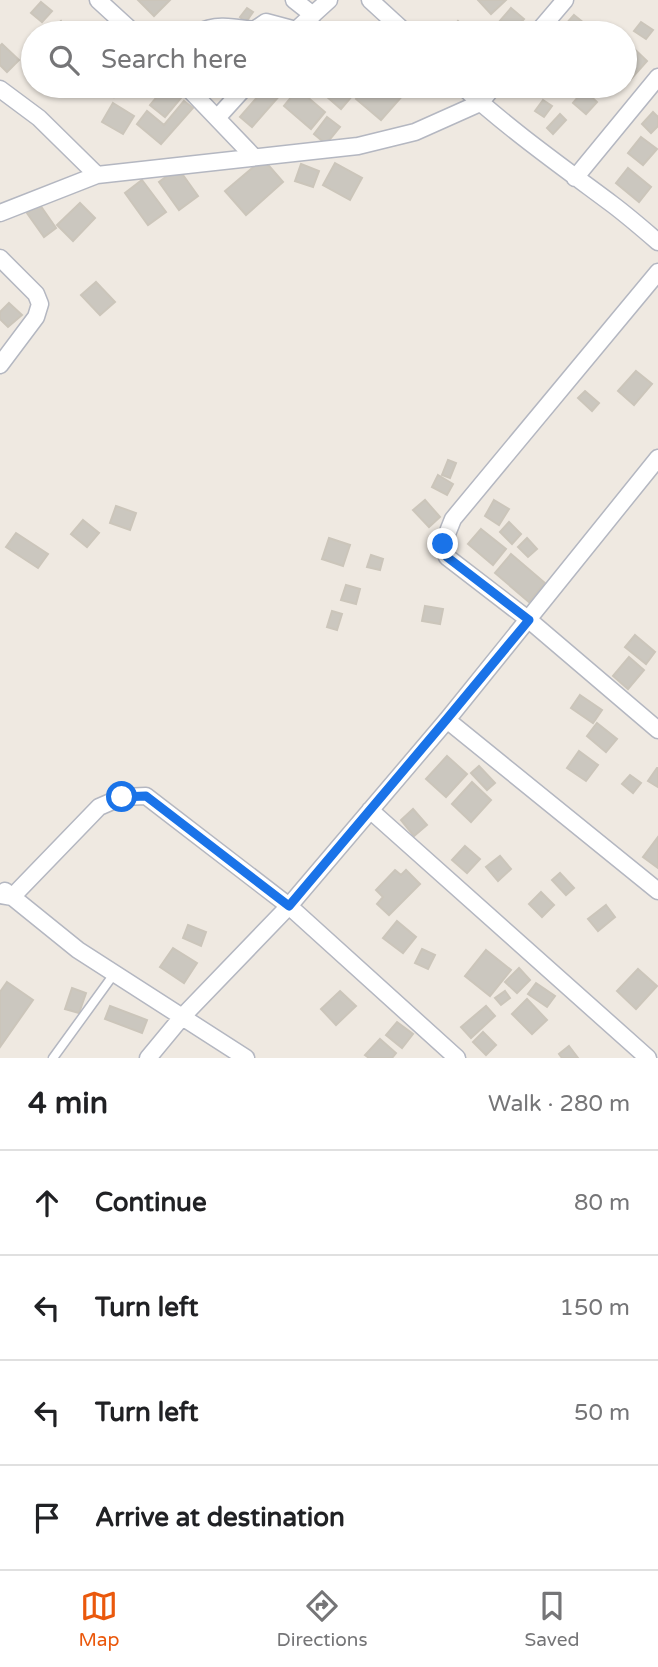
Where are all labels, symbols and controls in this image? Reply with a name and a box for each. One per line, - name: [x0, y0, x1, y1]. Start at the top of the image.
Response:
- search box: [21, 21, 637, 98]
- icon: search: [45, 41, 83, 79]
- text: Search here: [101, 44, 247, 75]
- route end: [427, 528, 458, 559]
- route start: [106, 781, 137, 812]
- text: 4 min: [28, 1085, 108, 1122]
- text: Walk · 280 m: [488, 1090, 630, 1118]
- icon: ahead: [28, 1184, 66, 1222]
- text: Continue: [95, 1187, 207, 1218]
- text: 80 m: [574, 1189, 630, 1217]
- icon: left: [28, 1289, 66, 1327]
- text: Turn left: [95, 1292, 198, 1323]
- text: 150 m: [560, 1294, 630, 1322]
- icon: left: [28, 1394, 66, 1432]
- text: Turn left: [95, 1397, 198, 1428]
- text: 50 m: [574, 1399, 630, 1427]
- icon: arrive: [28, 1499, 66, 1537]
- text: Arrive at destination: [95, 1502, 345, 1533]
- tab: Map: [79, 1587, 120, 1651]
- tab: Directions: [277, 1587, 368, 1651]
- tab: Saved: [525, 1587, 579, 1651]

